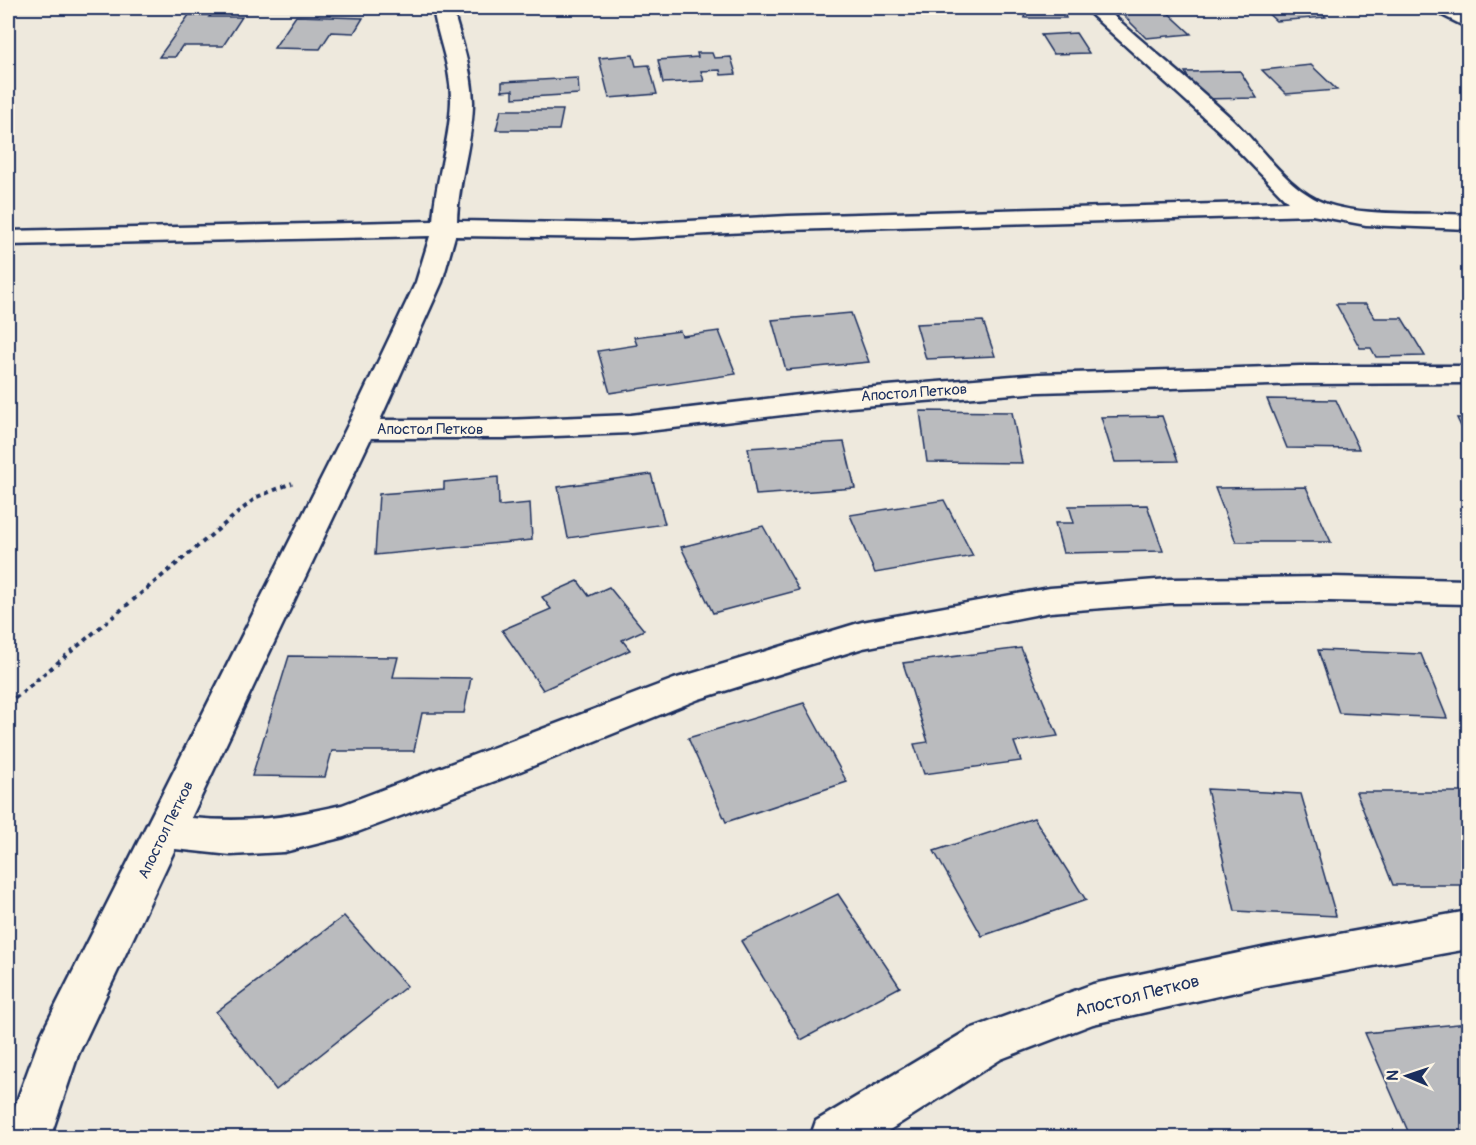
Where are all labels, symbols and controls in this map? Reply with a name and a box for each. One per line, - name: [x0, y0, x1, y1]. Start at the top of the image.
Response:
- street label: Апостол Петков: [860, 380, 968, 406]
- street label: Апостол Петков: [377, 420, 483, 439]
- street label: Апостол Петков: [134, 778, 198, 882]
- street label: Апостол Петков: [1072, 969, 1202, 1023]
- north arrow: [1377, 1046, 1437, 1106]
- text: N: [1383, 1070, 1403, 1081]

